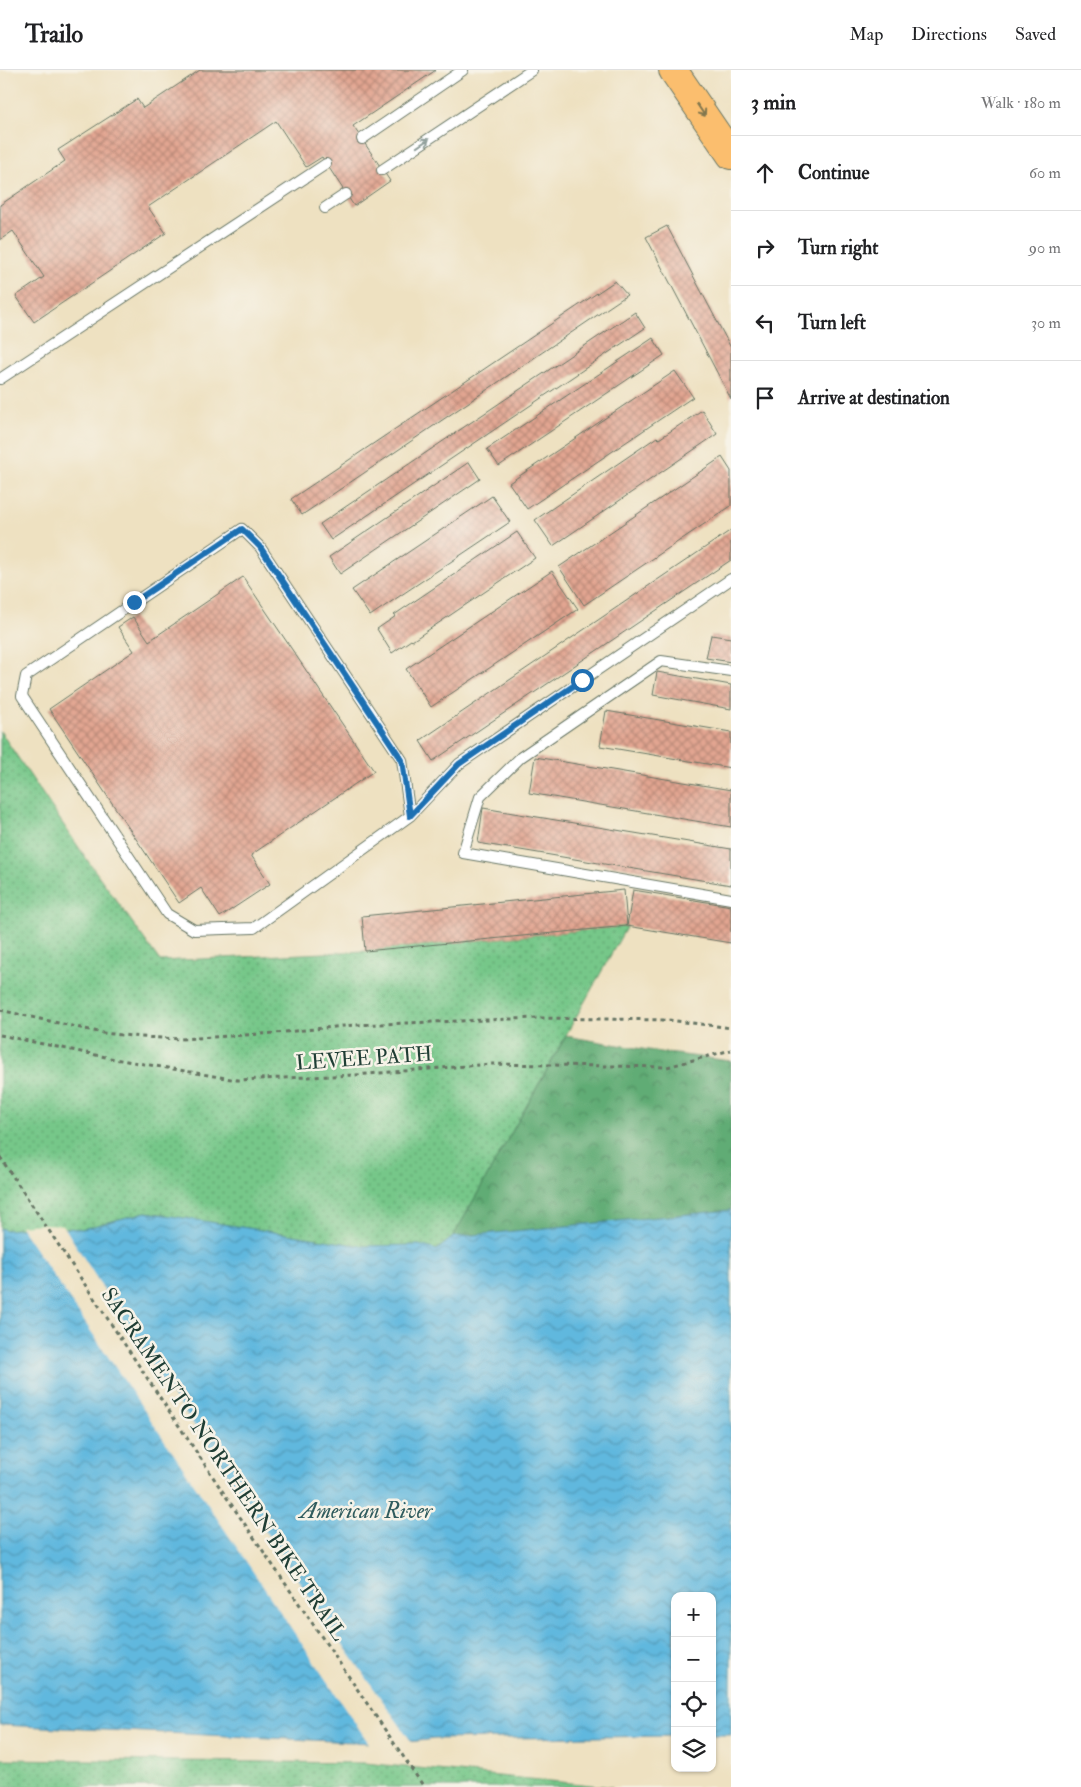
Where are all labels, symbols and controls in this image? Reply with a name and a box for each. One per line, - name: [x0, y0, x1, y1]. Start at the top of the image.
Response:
- text: Trailo: [25, 19, 83, 50]
- text: Map: [850, 23, 883, 46]
- text: Directions: [911, 23, 987, 46]
- text: Saved: [1015, 23, 1056, 46]
- text: 3 min: [751, 89, 796, 116]
- text: Walk · 180 m: [981, 93, 1061, 113]
- one-way arrow: [696, 103, 706, 117]
- one-way arrow: [416, 138, 430, 148]
- icon: ahead: [751, 159, 779, 187]
- text: Continue: [798, 161, 869, 185]
- text: 60 m: [1029, 163, 1061, 183]
- icon: right: [751, 234, 779, 262]
- text: Turn right: [798, 236, 878, 260]
- text: 90 m: [1029, 238, 1061, 258]
- icon: left: [751, 309, 779, 337]
- text: Turn left: [798, 311, 866, 335]
- text: 30 m: [1031, 313, 1061, 333]
- icon: arrive: [751, 384, 779, 412]
- text: Arrive at destination: [798, 386, 950, 410]
- route end: [123, 591, 146, 614]
- route start: [571, 669, 594, 692]
- street label: LEVEE PATH: [295, 1040, 433, 1077]
- street label: SACRAMENTO NORTHERN BIKE TRAIL: [95, 1283, 352, 1646]
- water label: American River: [298, 1497, 434, 1525]
- map controls: [671, 1592, 716, 1772]
- button: +: [671, 1592, 716, 1637]
- button: −: [671, 1637, 716, 1682]
- button: locate: [671, 1682, 716, 1727]
- button: layers: [671, 1727, 716, 1772]

